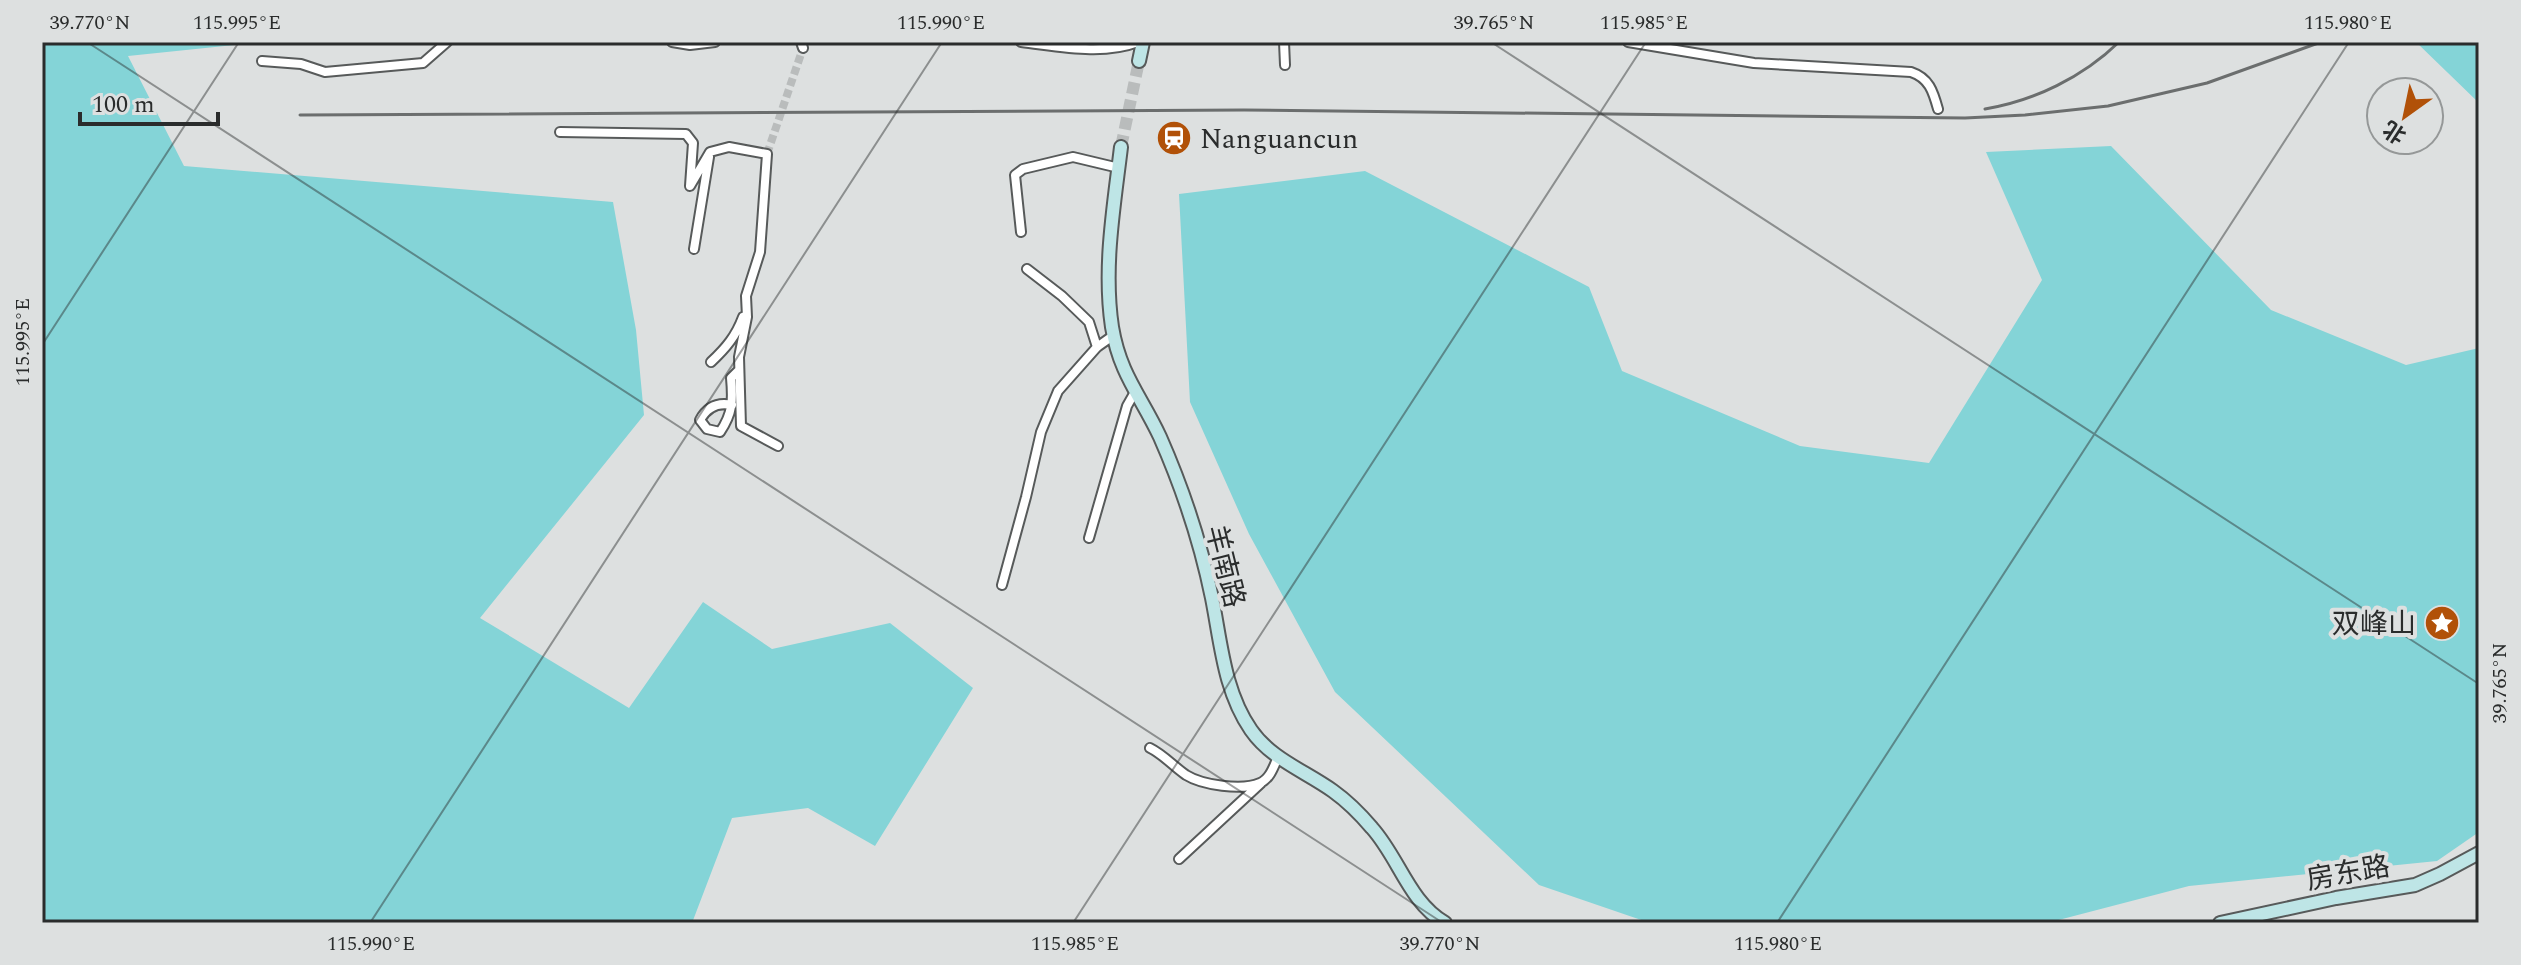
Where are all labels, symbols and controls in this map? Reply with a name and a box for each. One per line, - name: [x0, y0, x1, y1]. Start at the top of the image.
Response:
- text: 39.770°N: [50, 8, 130, 38]
- text: 115.995°E: [193, 8, 281, 38]
- text: 115.990°E: [897, 8, 985, 38]
- text: 39.765°N: [1454, 8, 1534, 38]
- text: 115.985°E: [1600, 8, 1688, 38]
- text: 115.980°E: [2304, 8, 2392, 38]
- scale bar: [80, 76, 218, 126]
- north arrow: [2365, 76, 2445, 156]
- text: 100 m: [92, 87, 155, 123]
- text: 北: [2377, 112, 2413, 151]
- place label: Nanguancun: [1200, 118, 1358, 161]
- station icon: Nanguancun: [1155, 119, 1193, 157]
- text: 115.995°E: [8, 298, 38, 386]
- street label: 羊南路: [1194, 520, 1256, 612]
- place label: 双峰山: [2332, 603, 2416, 646]
- place icon: 双峰山: [2423, 604, 2461, 642]
- text: 39.765°N: [2485, 643, 2515, 723]
- street label: 房东路: [2303, 845, 2393, 902]
- text: 115.990°E: [327, 929, 415, 959]
- text: 115.985°E: [1031, 929, 1119, 959]
- text: 39.770°N: [1400, 929, 1480, 959]
- text: 115.980°E: [1734, 929, 1822, 959]

